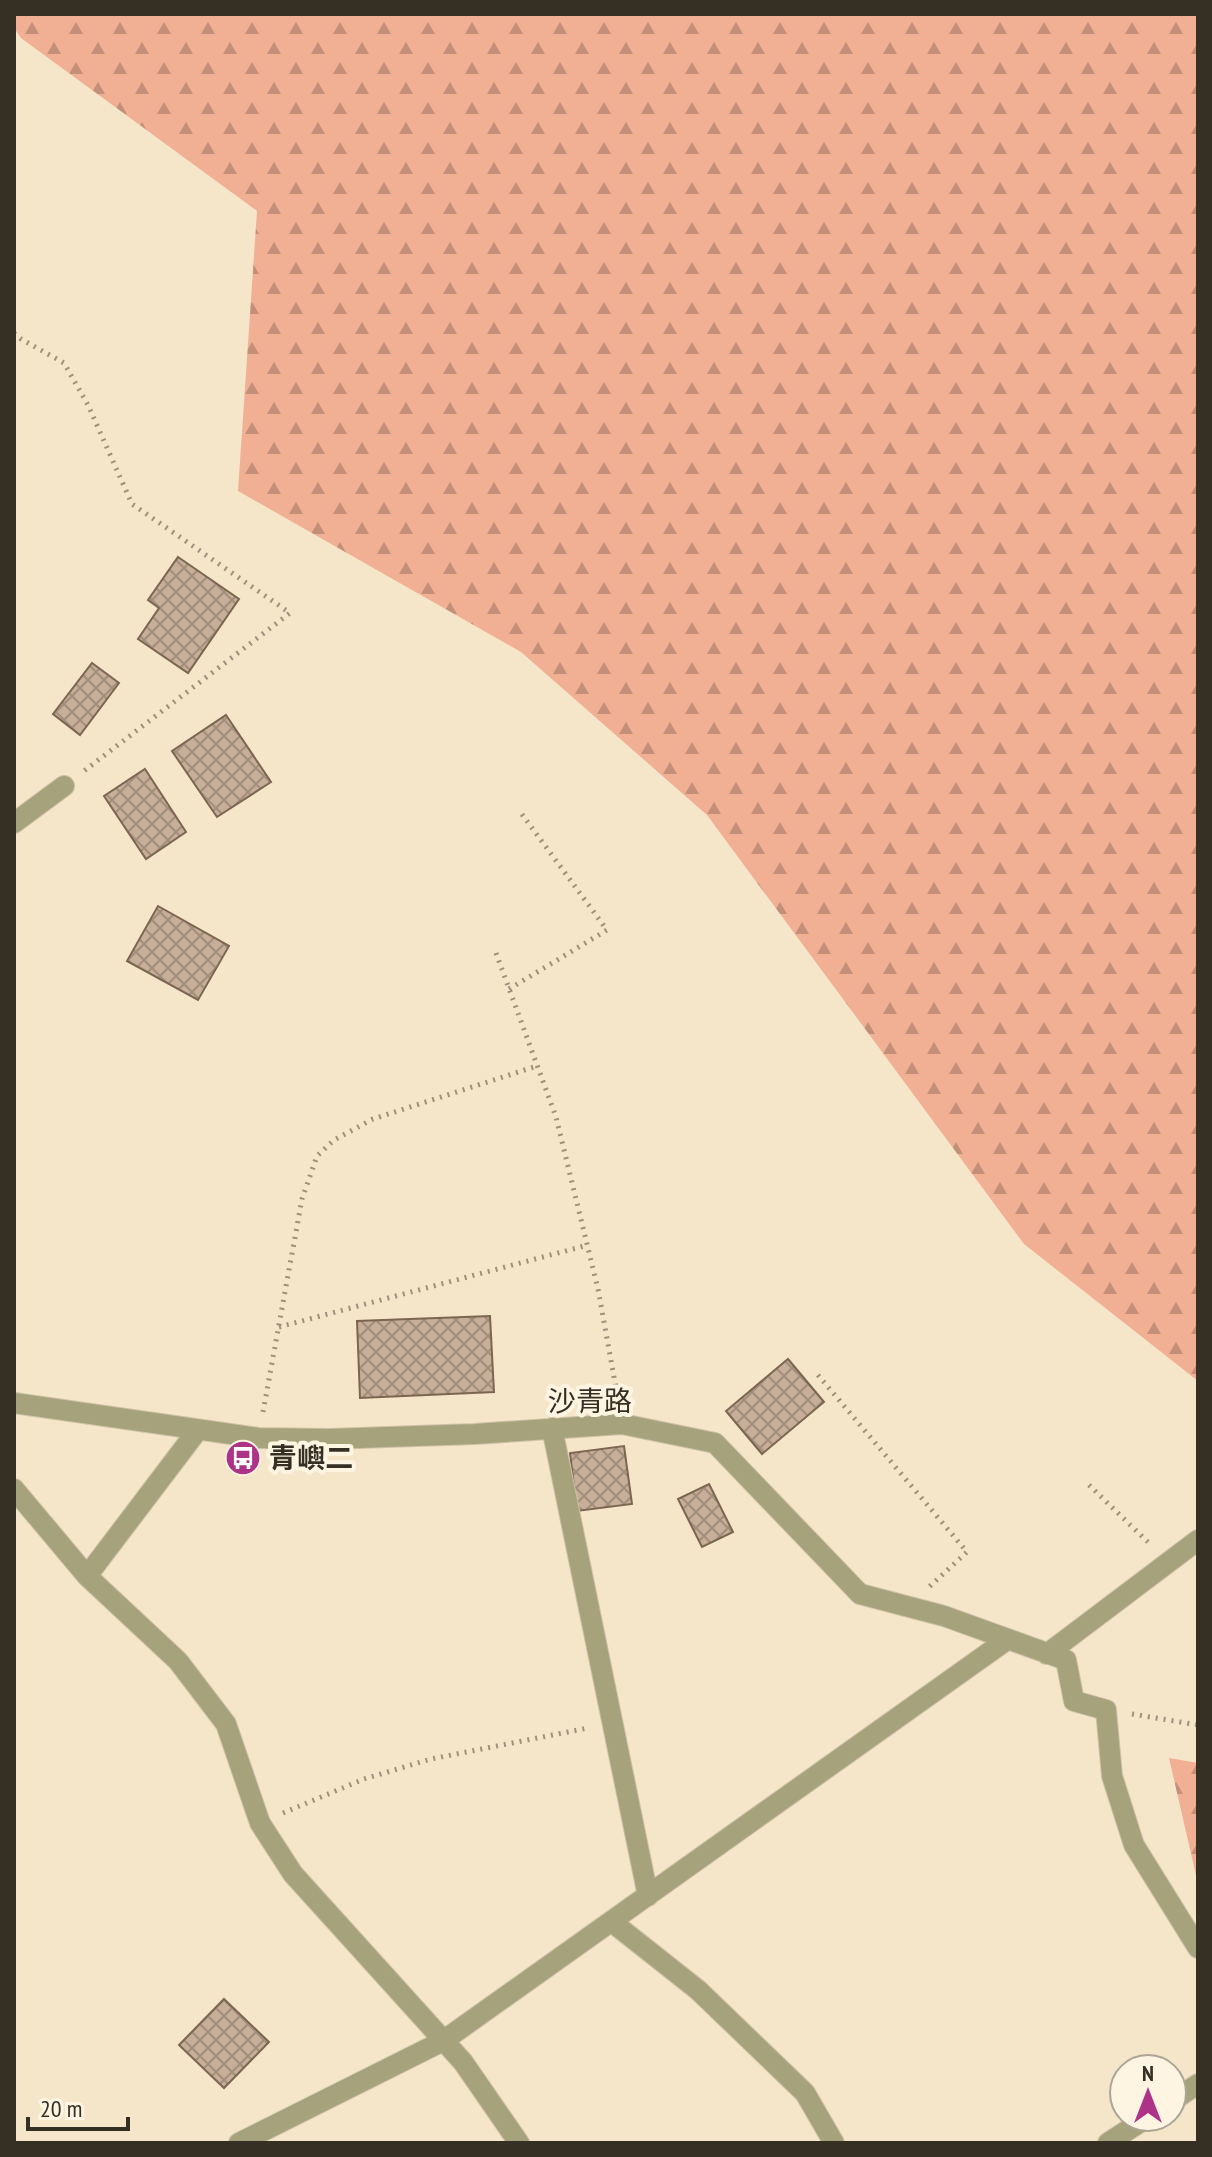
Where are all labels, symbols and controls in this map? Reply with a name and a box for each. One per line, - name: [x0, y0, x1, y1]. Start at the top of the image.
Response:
- street label: 沙青路: [548, 1382, 632, 1419]
- bus stop icon: 青嶼二: [224, 1439, 262, 1477]
- place label: 青嶼二: [269, 1439, 353, 1476]
- north arrow: [1108, 2053, 1188, 2133]
- text: N: [1142, 2059, 1154, 2087]
- scale bar: [28, 2081, 128, 2131]
- text: 20 m: [40, 2093, 82, 2124]

